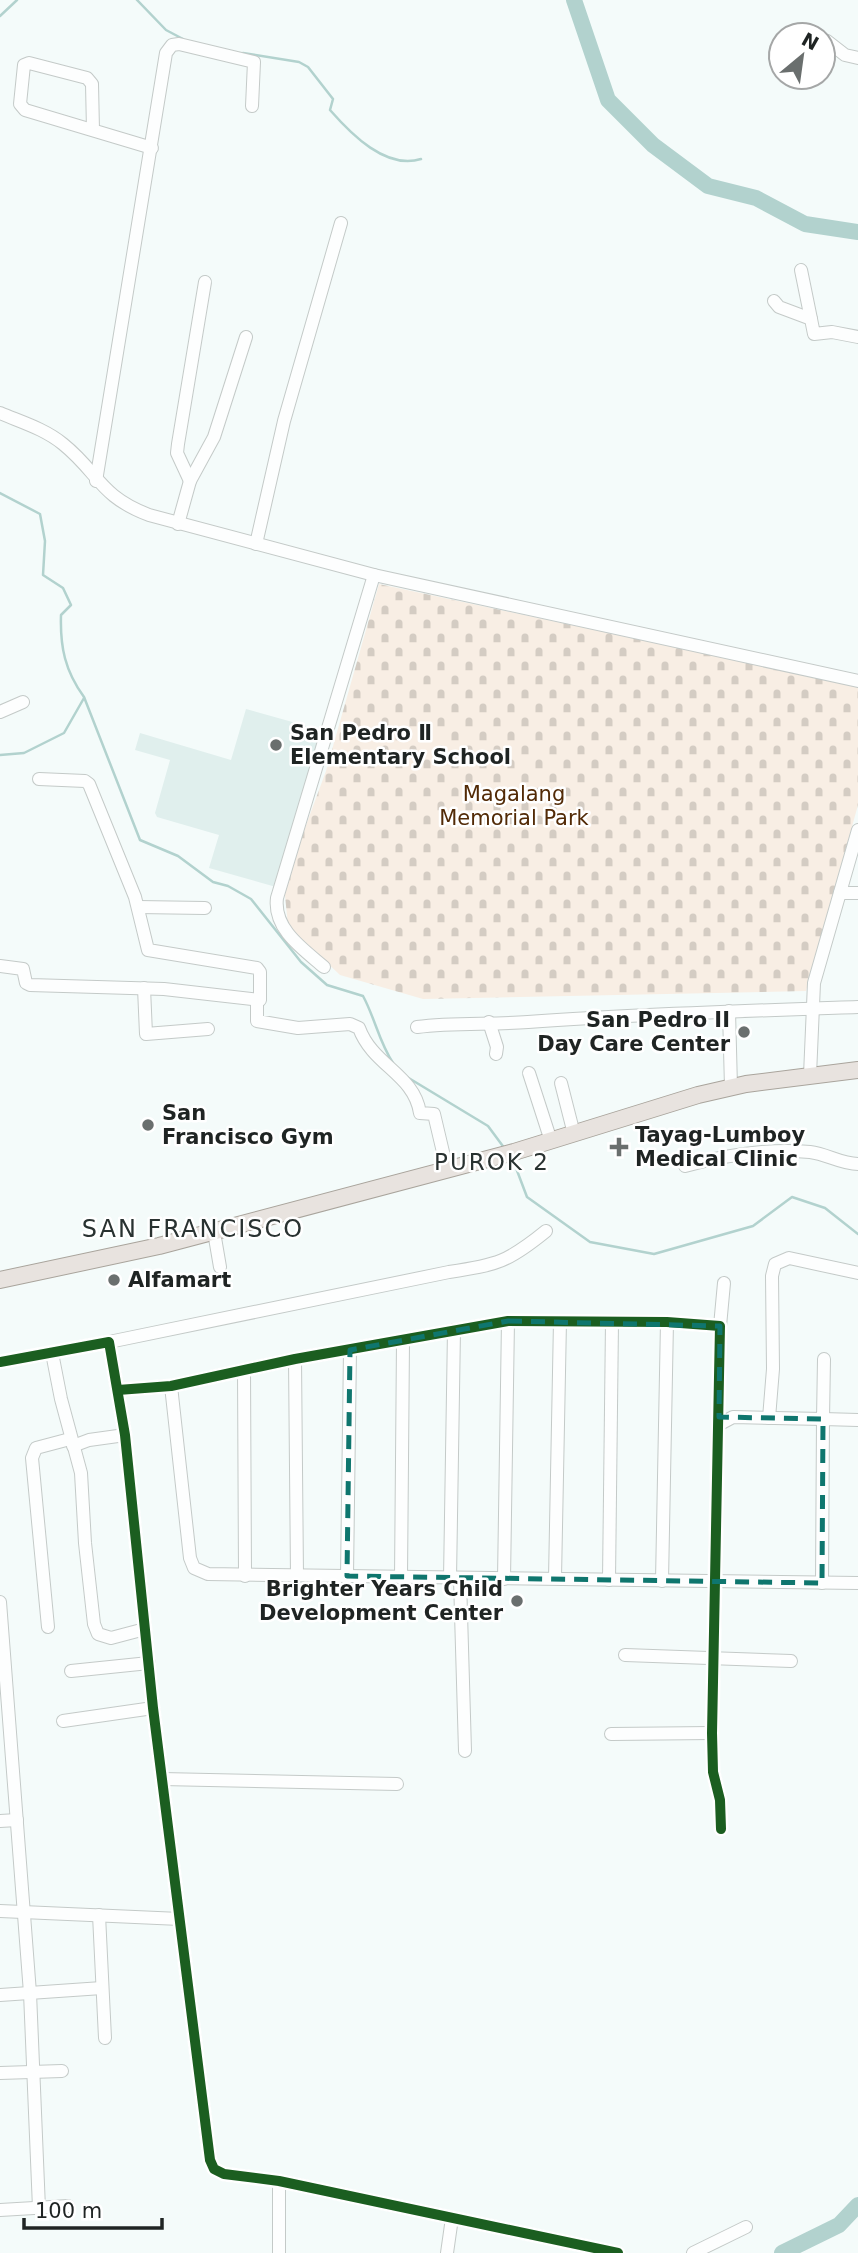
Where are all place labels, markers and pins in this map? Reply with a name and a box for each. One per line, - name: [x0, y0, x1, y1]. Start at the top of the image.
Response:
- place label: San Pedro Ⅱ Elementary School: [290, 721, 511, 769]
- marker: San Pedro Ⅱ Elementary School: [268, 737, 284, 753]
- place label: San Pedro II Day Care Center: [537, 1008, 731, 1056]
- marker: San Pedro II Day Care Center: [736, 1024, 752, 1040]
- place label: San Francisco Gym: [162, 1101, 334, 1149]
- marker: San Francisco Gym: [140, 1117, 156, 1133]
- place label: Tayag-Lumboy Medical Clinic: [635, 1123, 805, 1171]
- marker: Tayag-Lumboy Medical Clinic: [609, 1137, 629, 1157]
- place label: Alfamart: [128, 1268, 231, 1292]
- marker: Alfamart: [106, 1272, 122, 1288]
- place label: Brighter Years Child Development Center: [259, 1577, 504, 1625]
- marker: Brighter Years Child Development Center: [509, 1593, 525, 1609]

